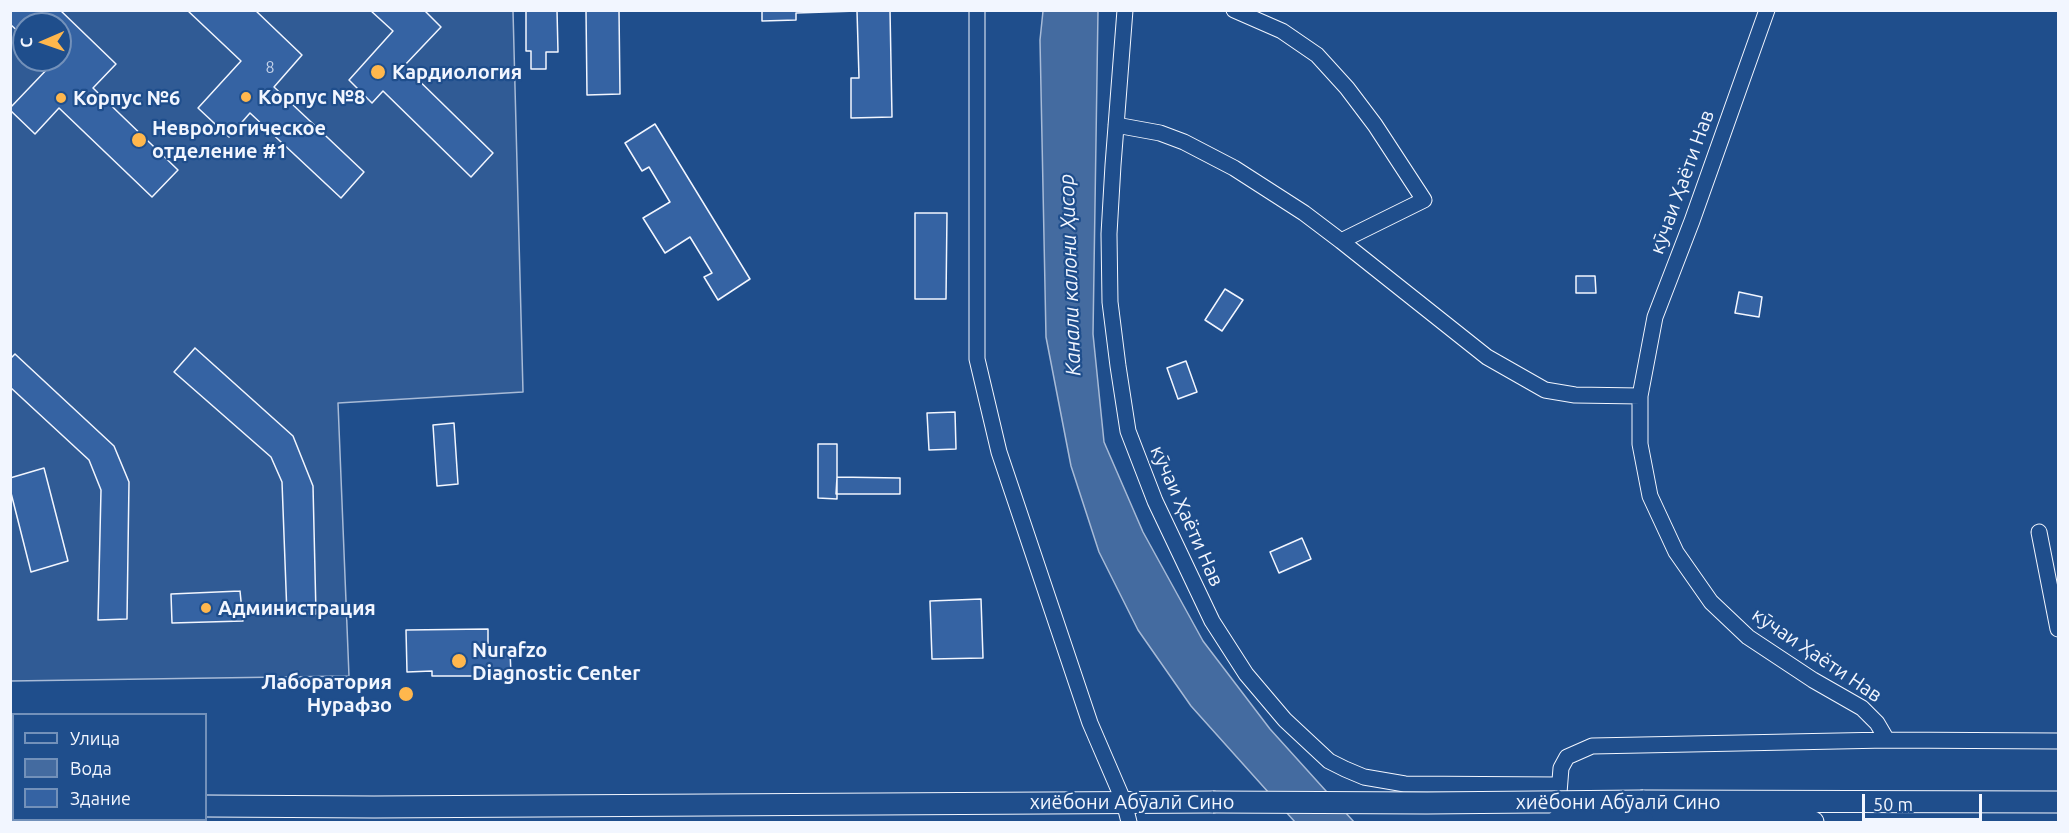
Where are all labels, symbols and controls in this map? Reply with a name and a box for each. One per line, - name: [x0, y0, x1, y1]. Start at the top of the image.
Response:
- north arrow: [12, 12, 72, 72]
- text: С: [17, 37, 35, 48]
- house number: 8: [265, 58, 275, 78]
- place label: Кардиология: [392, 60, 522, 84]
- marker: Кардиология: [369, 63, 387, 81]
- place label: Корпус №8: [258, 85, 365, 109]
- place label: Корпус №6: [73, 86, 180, 110]
- marker: Корпус №8: [239, 90, 253, 104]
- marker: Корпус №6: [54, 91, 68, 105]
- street label: кӯчаи Ҳаёти Нав: [1645, 107, 1719, 257]
- place label: Неврологическое отделение #1: [152, 116, 326, 163]
- marker: Неврологическое отделение #1: [130, 131, 148, 149]
- water label: Канали калони Ҳисор: [1054, 174, 1086, 376]
- street label: кӯчаи Ҳаёти Нав: [1145, 442, 1229, 590]
- place label: Администрация: [218, 596, 376, 620]
- marker: Администрация: [199, 601, 213, 615]
- street label: кӯчаи Ҳаёти Нав: [1747, 603, 1887, 707]
- place label: Nurafzo Diagnostic Center: [472, 638, 641, 685]
- marker: Nurafzo Diagnostic Center: [450, 652, 468, 670]
- place label: Лаборатория Нурафзо: [261, 670, 392, 717]
- marker: Лаборатория Нурафзо: [397, 685, 415, 703]
- legend: [12, 713, 207, 821]
- text: Улица: [70, 728, 120, 748]
- text: Вода: [70, 758, 112, 778]
- scale bar: [1865, 782, 1985, 820]
- text: Здание: [70, 788, 131, 808]
- street label: хиёбони Абӯалӣ Сино: [1030, 790, 1234, 814]
- street label: хиёбони Абӯалӣ Сино: [1516, 790, 1720, 814]
- text: 50 m: [1873, 794, 1913, 814]

